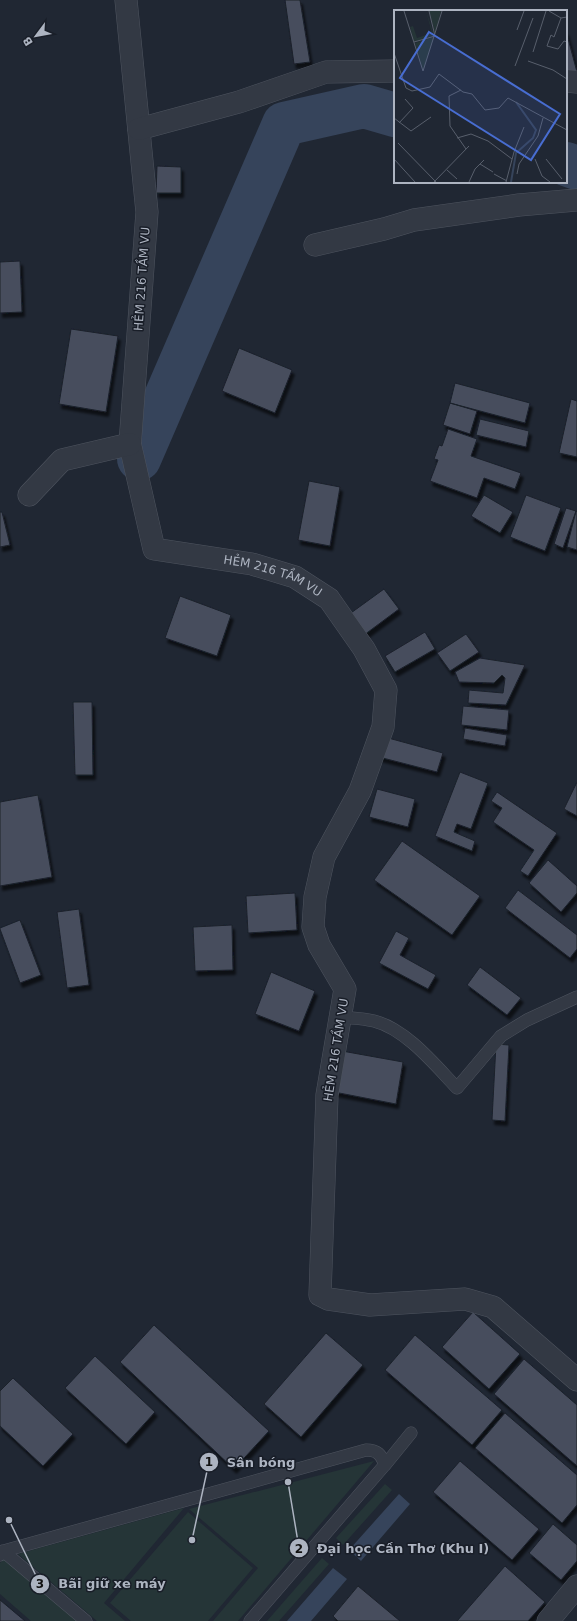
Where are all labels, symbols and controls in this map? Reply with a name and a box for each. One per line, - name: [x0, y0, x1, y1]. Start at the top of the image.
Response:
- inset map: [394, 10, 567, 183]
- north arrow: [16, 16, 56, 56]
- text: B: [20, 34, 36, 48]
- street label: HẺM 216 TẦM VU: [129, 226, 153, 331]
- street label: HẺM 216 TẦM VU: [223, 552, 325, 600]
- street label: HẺM 216 TẦM VU: [319, 997, 351, 1103]
- callout: Sân bóng: [199, 1449, 303, 1474]
- text: 1: [205, 1455, 213, 1469]
- text: Sân bóng: [227, 1455, 295, 1470]
- callout: Đại học Cần Thơ (Khu I): [289, 1536, 497, 1561]
- text: Đại học Cần Thơ (Khu I): [317, 1541, 489, 1556]
- text: 2: [295, 1542, 303, 1556]
- callout: Bãi giữ xe máy: [30, 1571, 174, 1596]
- text: Bãi giữ xe máy: [58, 1576, 166, 1591]
- text: 3: [36, 1577, 44, 1591]

